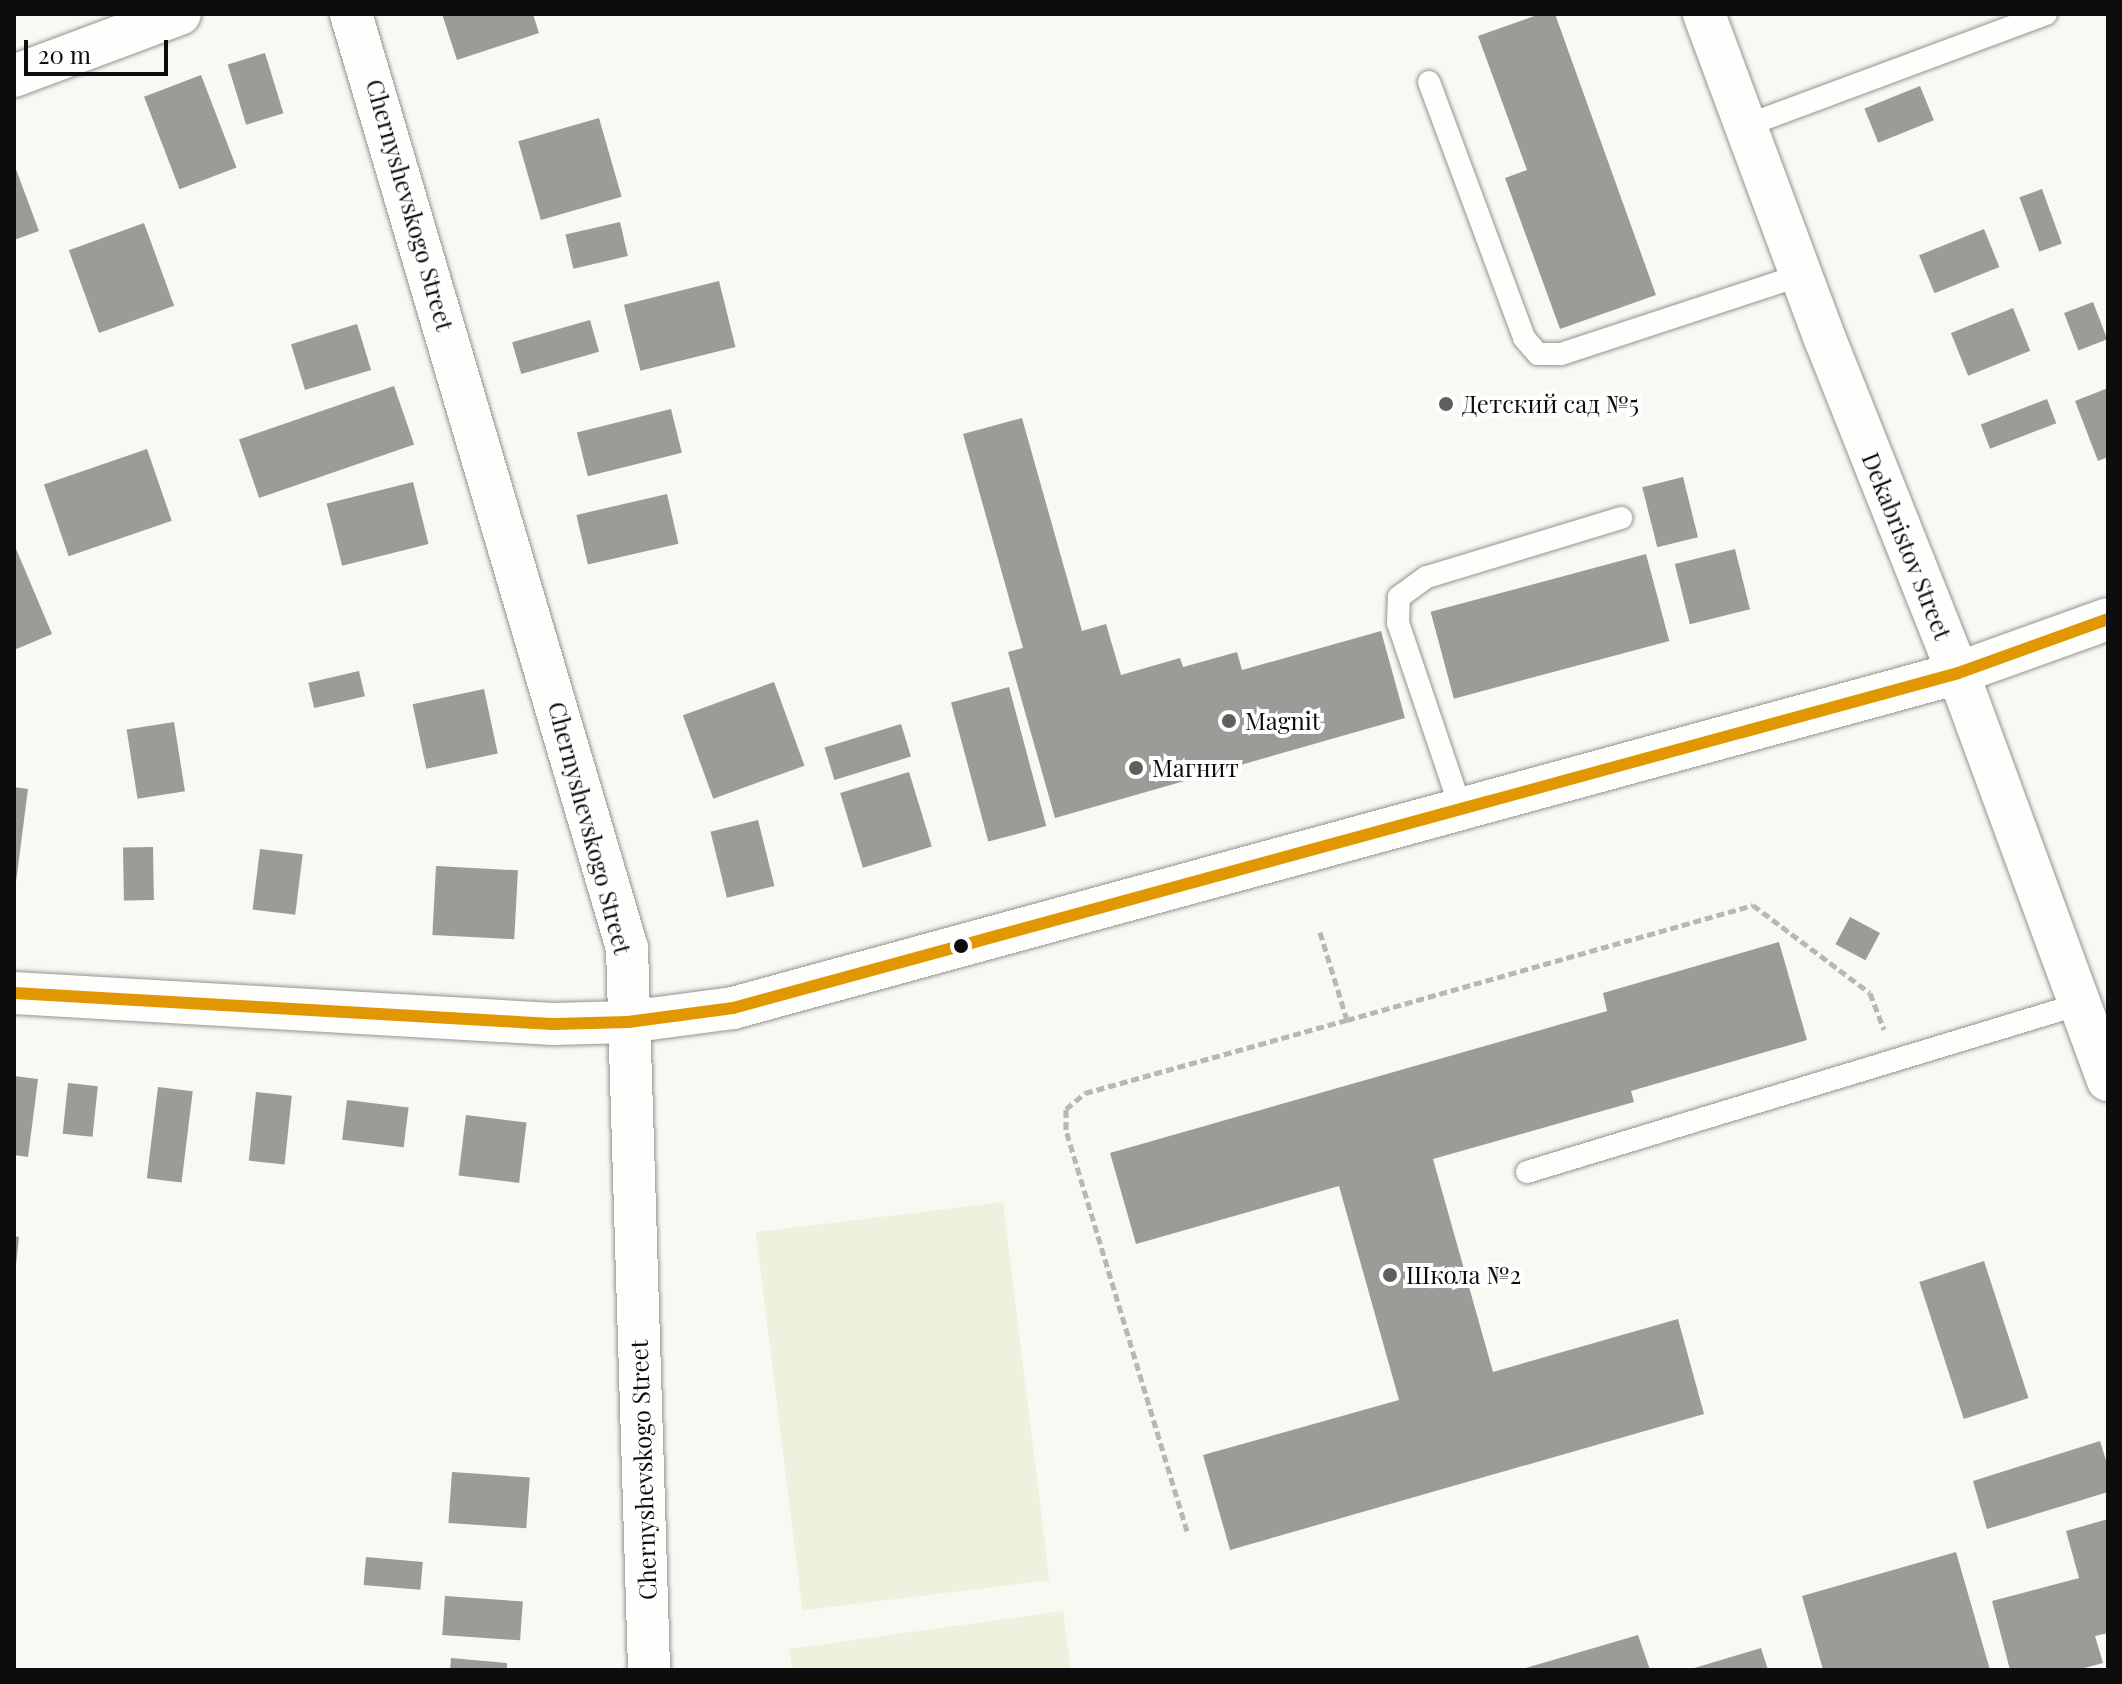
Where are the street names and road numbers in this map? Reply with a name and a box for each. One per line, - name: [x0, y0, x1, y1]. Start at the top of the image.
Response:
- street label: Chernyshevskogo Street: [360, 76, 460, 334]
- street label: Dekabristov Street: [1856, 448, 1958, 644]
- street label: Chernyshevskogo Street: [542, 699, 638, 957]
- street label: Chernyshevskogo Street: [624, 1339, 662, 1601]

